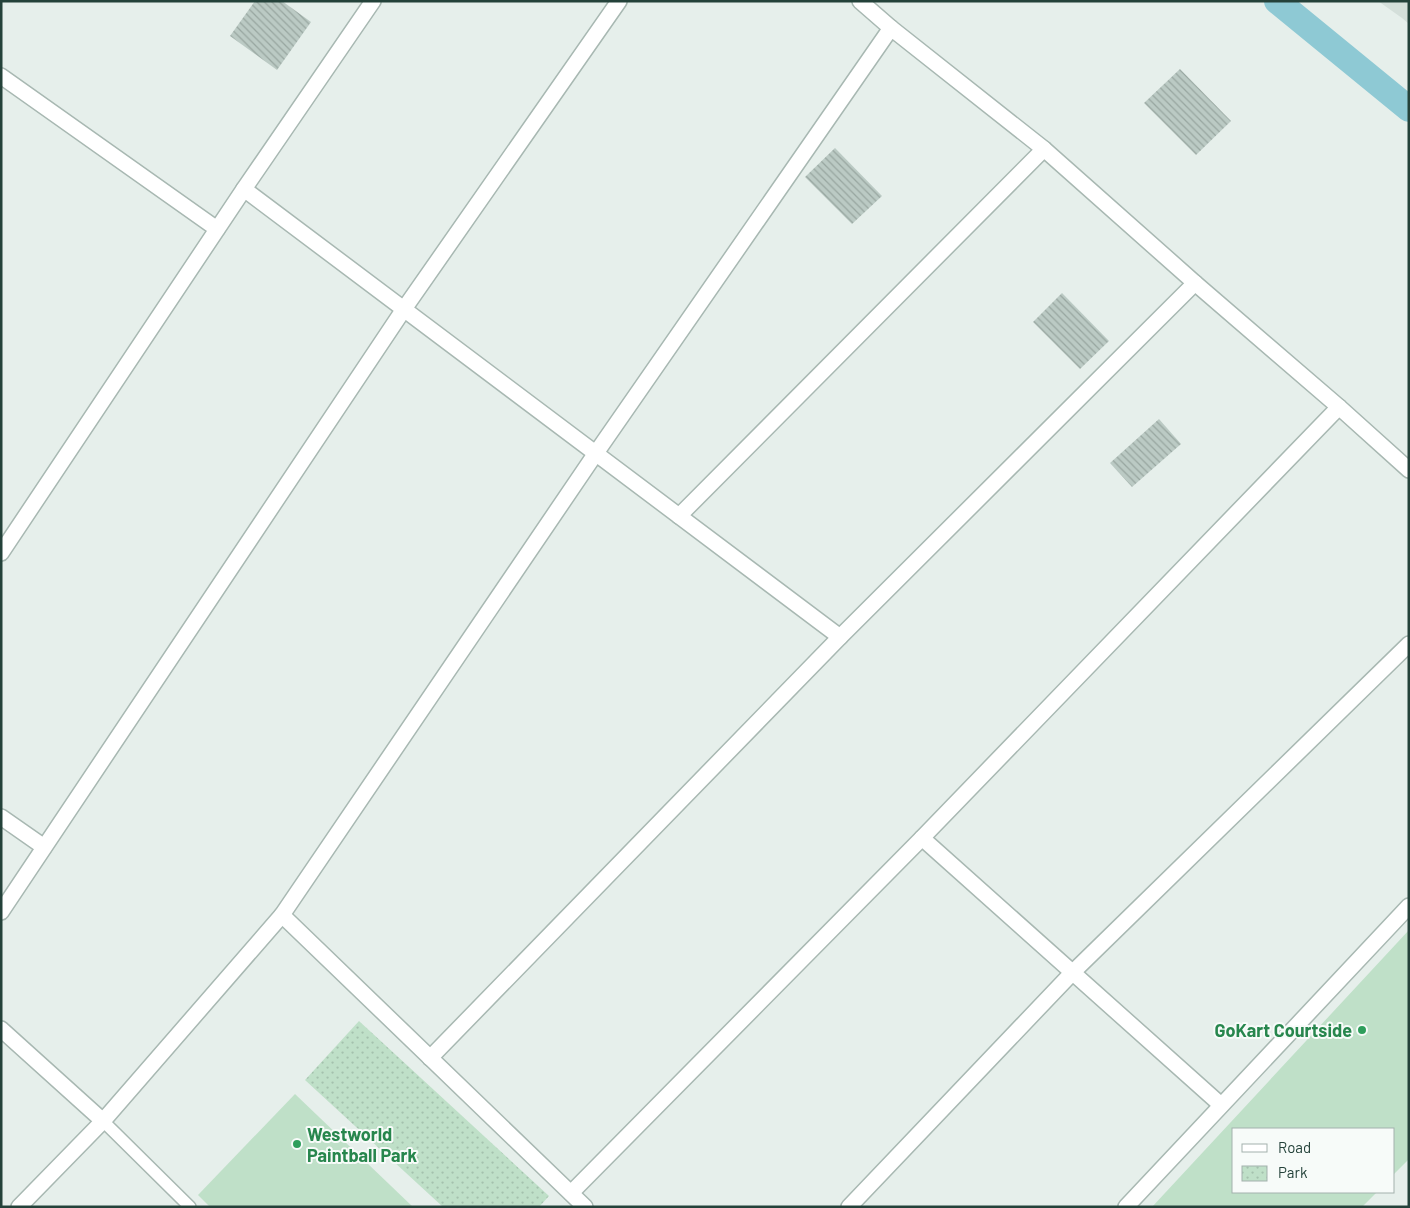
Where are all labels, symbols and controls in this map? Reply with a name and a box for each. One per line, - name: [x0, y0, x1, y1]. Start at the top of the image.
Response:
- place label: GoKart Courtside: [1215, 1019, 1352, 1041]
- marker: GoKart Courtside: [1356, 1024, 1368, 1036]
- place label: Westworld Paintball Park: [307, 1123, 417, 1166]
- legend: [1232, 1128, 1395, 1193]
- marker: Westworld Paintball Park: [291, 1138, 303, 1150]
- text: Road: [1278, 1138, 1311, 1156]
- text: Park: [1278, 1163, 1308, 1181]

